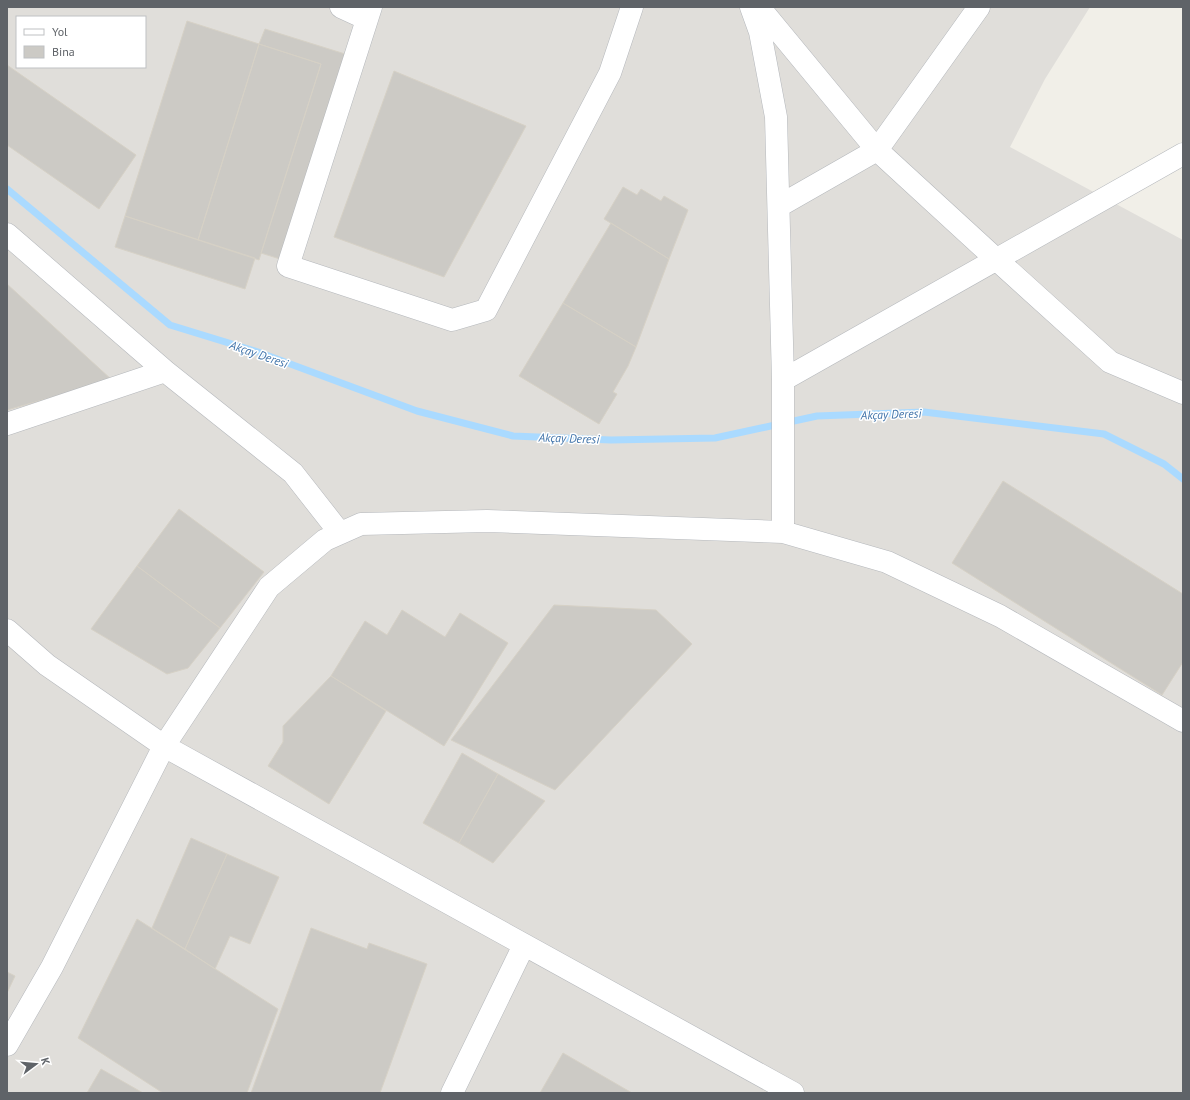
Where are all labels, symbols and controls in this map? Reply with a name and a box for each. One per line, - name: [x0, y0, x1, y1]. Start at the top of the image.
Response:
- legend: [16, 16, 146, 68]
- text: Yol: [52, 24, 68, 39]
- text: Bina: [52, 44, 75, 59]
- water label: Akçay Deresi: [227, 337, 291, 371]
- water label: Akçay Deresi: [859, 405, 923, 423]
- water label: Akçay Deresi: [537, 429, 601, 447]
- north arrow: [16, 1044, 56, 1084]
- text: K: [38, 1056, 53, 1067]

